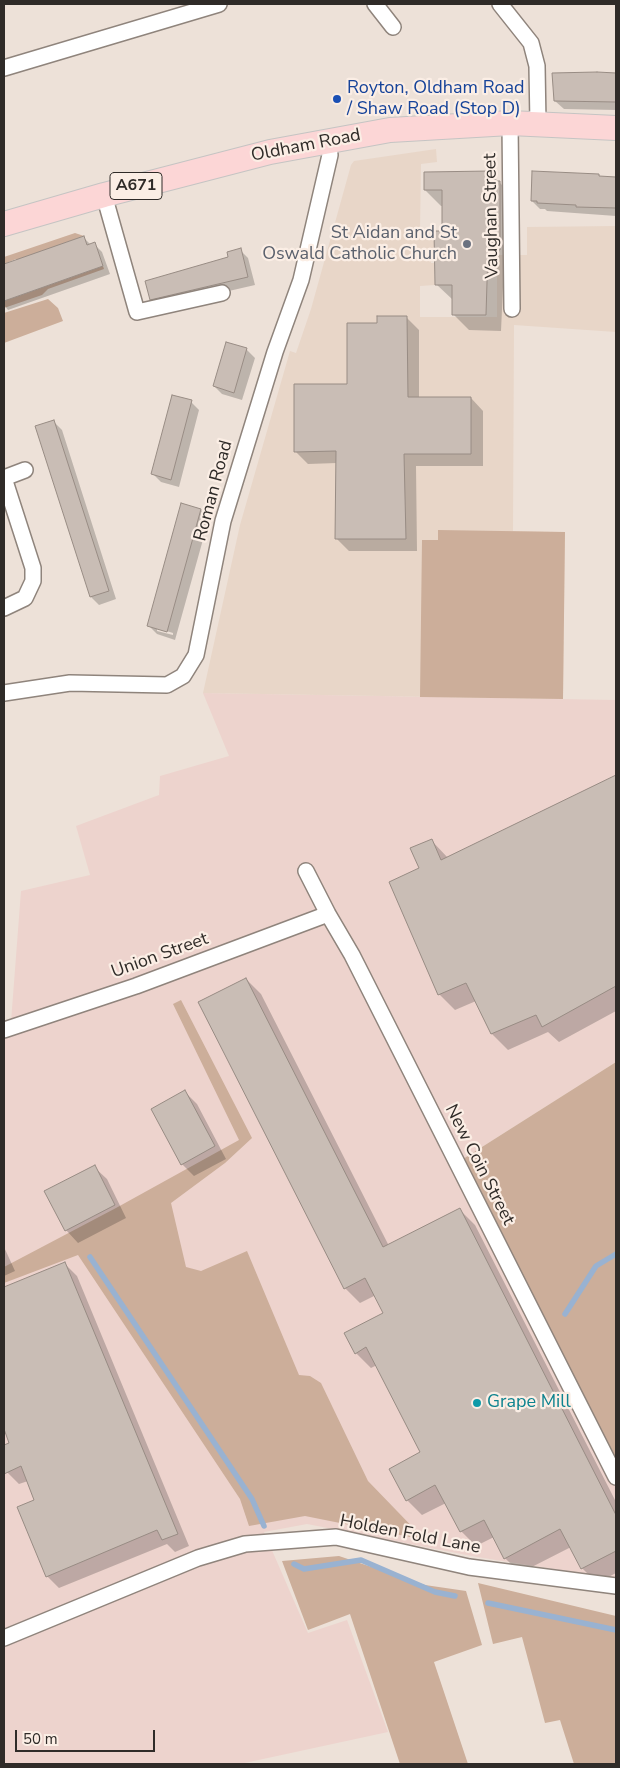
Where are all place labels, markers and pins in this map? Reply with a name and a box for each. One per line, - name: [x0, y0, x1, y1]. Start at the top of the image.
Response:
- place label: Royton, Oldham Road / Shaw Road (Stop D): [347, 78, 525, 120]
- marker: Royton, Oldham Road / Shaw Road (Stop D): [331, 93, 343, 105]
- place label: St Aidan and St Oswald Catholic Church: [262, 223, 457, 266]
- marker: St Aidan and St Oswald Catholic Church: [461, 238, 473, 250]
- place label: Grape Mill: [487, 1392, 571, 1414]
- marker: Grape Mill: [471, 1397, 483, 1409]

